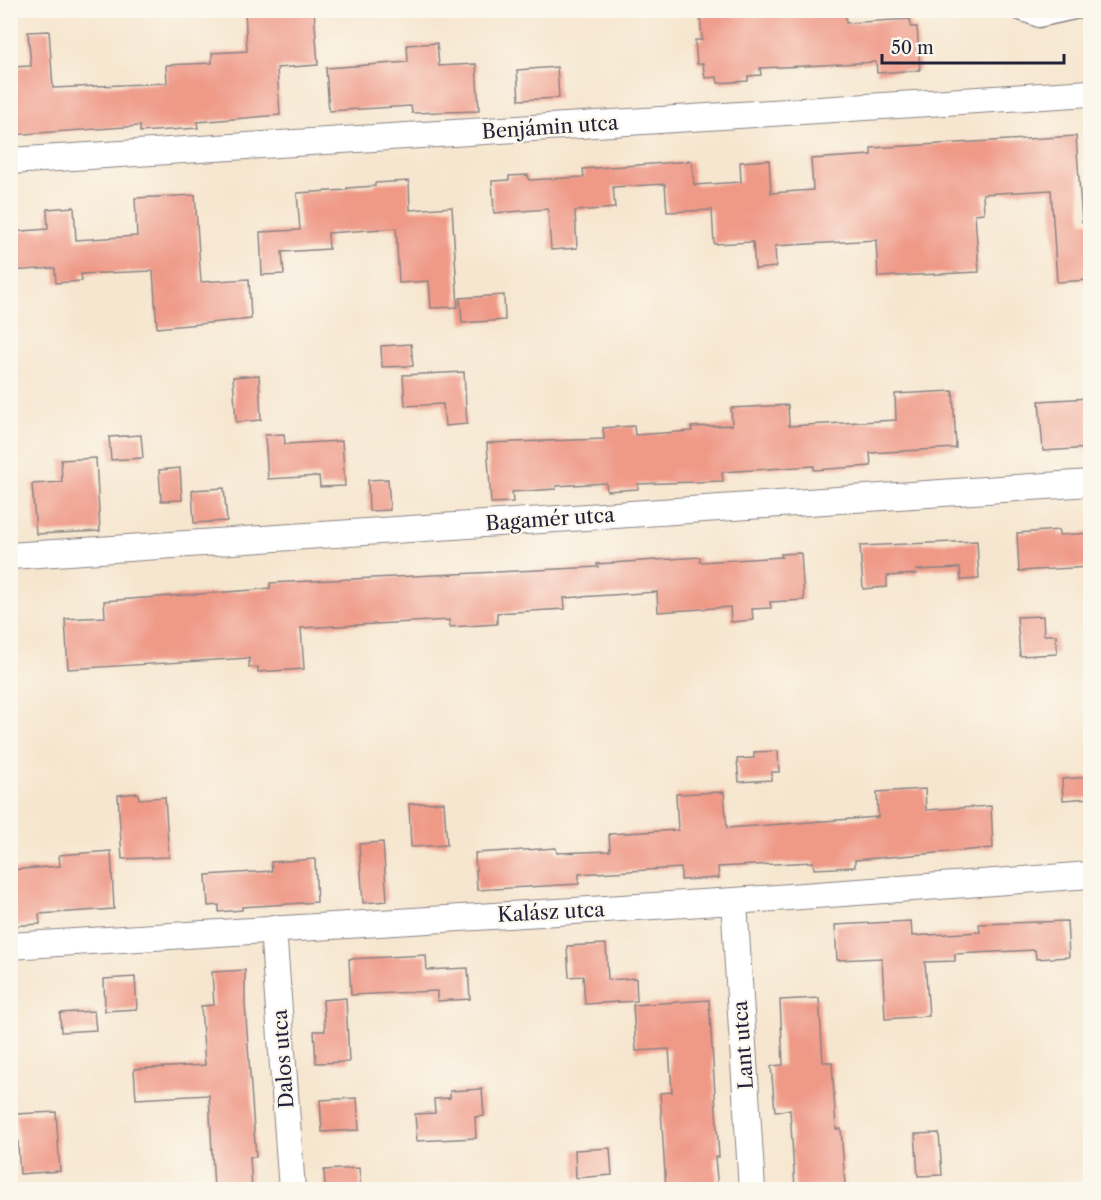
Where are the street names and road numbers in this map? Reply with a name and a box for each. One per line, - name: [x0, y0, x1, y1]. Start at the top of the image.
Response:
- street label: Benjámin utca: [481, 110, 620, 144]
- street label: Bagamér utca: [485, 502, 616, 535]
- street label: Kalász utca: [497, 897, 606, 927]
- street label: Lant utca: [728, 999, 758, 1090]
- street label: Dalos utca: [268, 1008, 298, 1109]

